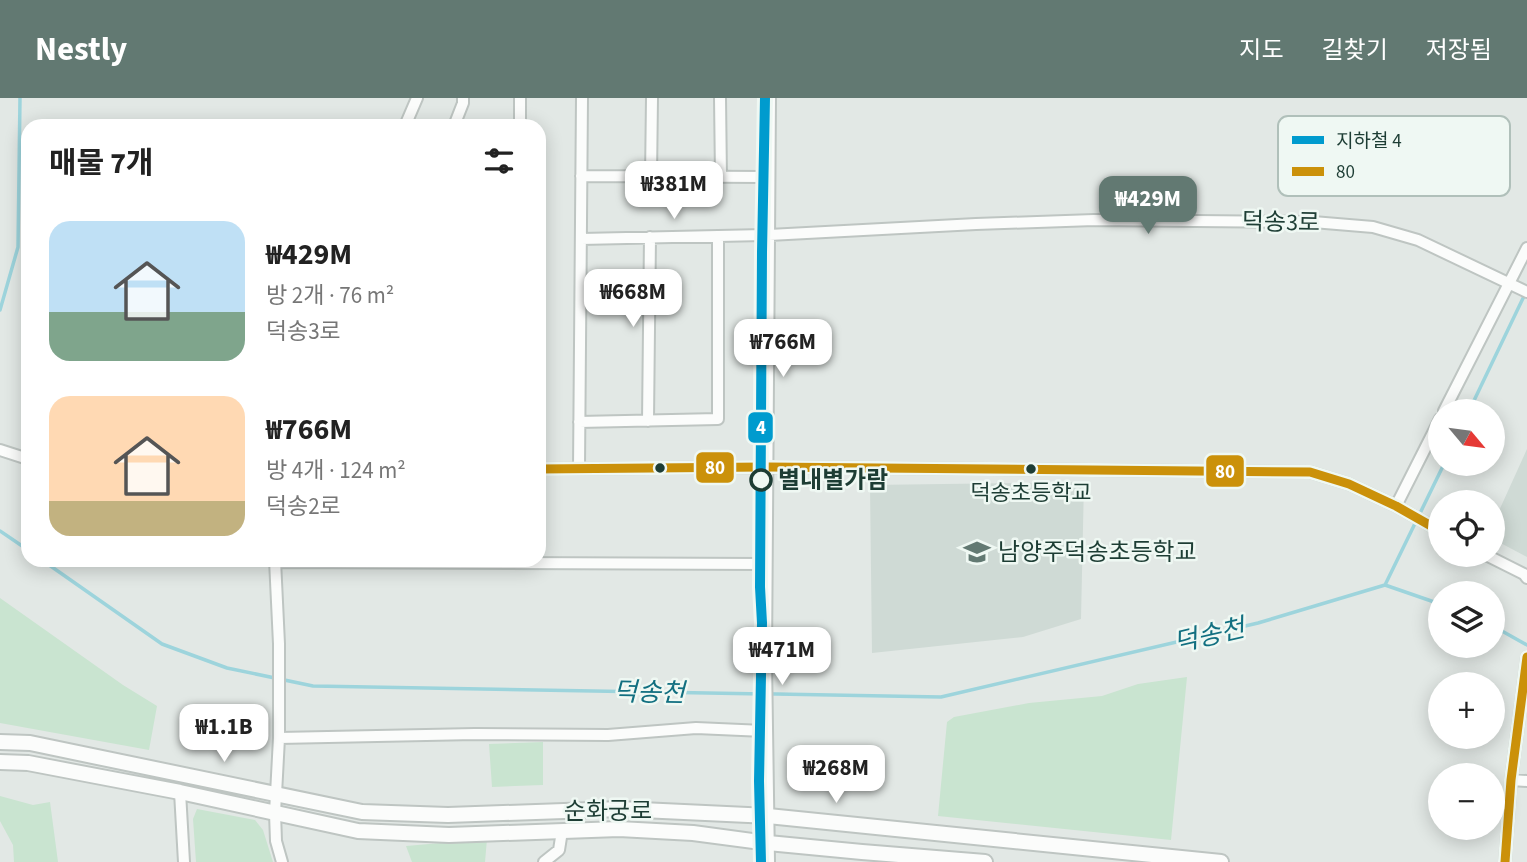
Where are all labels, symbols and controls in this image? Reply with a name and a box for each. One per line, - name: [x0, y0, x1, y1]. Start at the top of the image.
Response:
- text: Nestly: [35, 26, 127, 73]
- text: 지도: [1239, 33, 1284, 68]
- text: 길찾기: [1322, 33, 1388, 68]
- text: 저장됨: [1426, 33, 1492, 68]
- legend: [1278, 116, 1510, 196]
- text: 지하철 4: [1336, 128, 1402, 155]
- text: 매물 7개: [49, 142, 154, 185]
- icon: filters: [480, 142, 518, 180]
- text: 80: [1336, 159, 1355, 186]
- pin: ₩381M: [625, 162, 723, 221]
- text: ₩381M: [641, 167, 707, 200]
- pin: ₩429M: [1099, 176, 1197, 236]
- text: ₩429M: [1115, 182, 1181, 215]
- street label: 덕송3로: [1242, 204, 1320, 241]
- text: ₩429M: [266, 233, 352, 276]
- icon: home: [105, 249, 189, 333]
- pin: ₩668M: [584, 270, 682, 329]
- text: ₩668M: [600, 275, 666, 308]
- text: 방 2개 · 76 m²: [266, 279, 394, 312]
- text: 덕송3로: [266, 315, 341, 348]
- pin: ₩766M: [734, 320, 832, 379]
- text: ₩766M: [750, 325, 816, 358]
- north arrow: [1428, 399, 1505, 476]
- map controls: [1428, 399, 1505, 840]
- text: ₩766M: [266, 408, 352, 451]
- line badge: 4: [747, 411, 774, 444]
- text: 4: [756, 415, 766, 442]
- icon: home: [105, 424, 189, 508]
- line badge: 80: [695, 451, 735, 484]
- text: 방 4개 · 124 m²: [266, 454, 406, 487]
- line badge: 80: [1205, 454, 1245, 488]
- text: 80: [705, 455, 725, 482]
- text: 80: [1215, 459, 1235, 486]
- unlabelled marker: [653, 461, 667, 475]
- marker: 덕송초등학교: [1024, 462, 1038, 476]
- place label: 별내별가람: [778, 463, 888, 498]
- marker: 별내별가람: [750, 469, 772, 491]
- place label: 덕송초등학교: [970, 477, 1092, 509]
- text: 덕송2로: [266, 490, 341, 523]
- button: locate: [1428, 490, 1505, 567]
- place label: 남양주덕송초등학교: [998, 535, 1197, 570]
- school or university icon: 남양주덕송초등학교: [962, 537, 992, 567]
- button: layers: [1428, 581, 1505, 658]
- water label: 덕송천: [1170, 609, 1251, 662]
- pin: ₩471M: [733, 628, 831, 687]
- text: ₩471M: [749, 633, 815, 666]
- button: +: [1428, 672, 1505, 749]
- water label: 덕송천: [613, 673, 688, 712]
- pin: ₩1.1B: [175, 704, 273, 764]
- text: ₩1.1B: [195, 710, 253, 743]
- pin: ₩268M: [787, 746, 885, 805]
- text: ₩268M: [803, 751, 869, 784]
- button: −: [1428, 763, 1505, 840]
- street label: 순화궁로: [564, 794, 652, 829]

